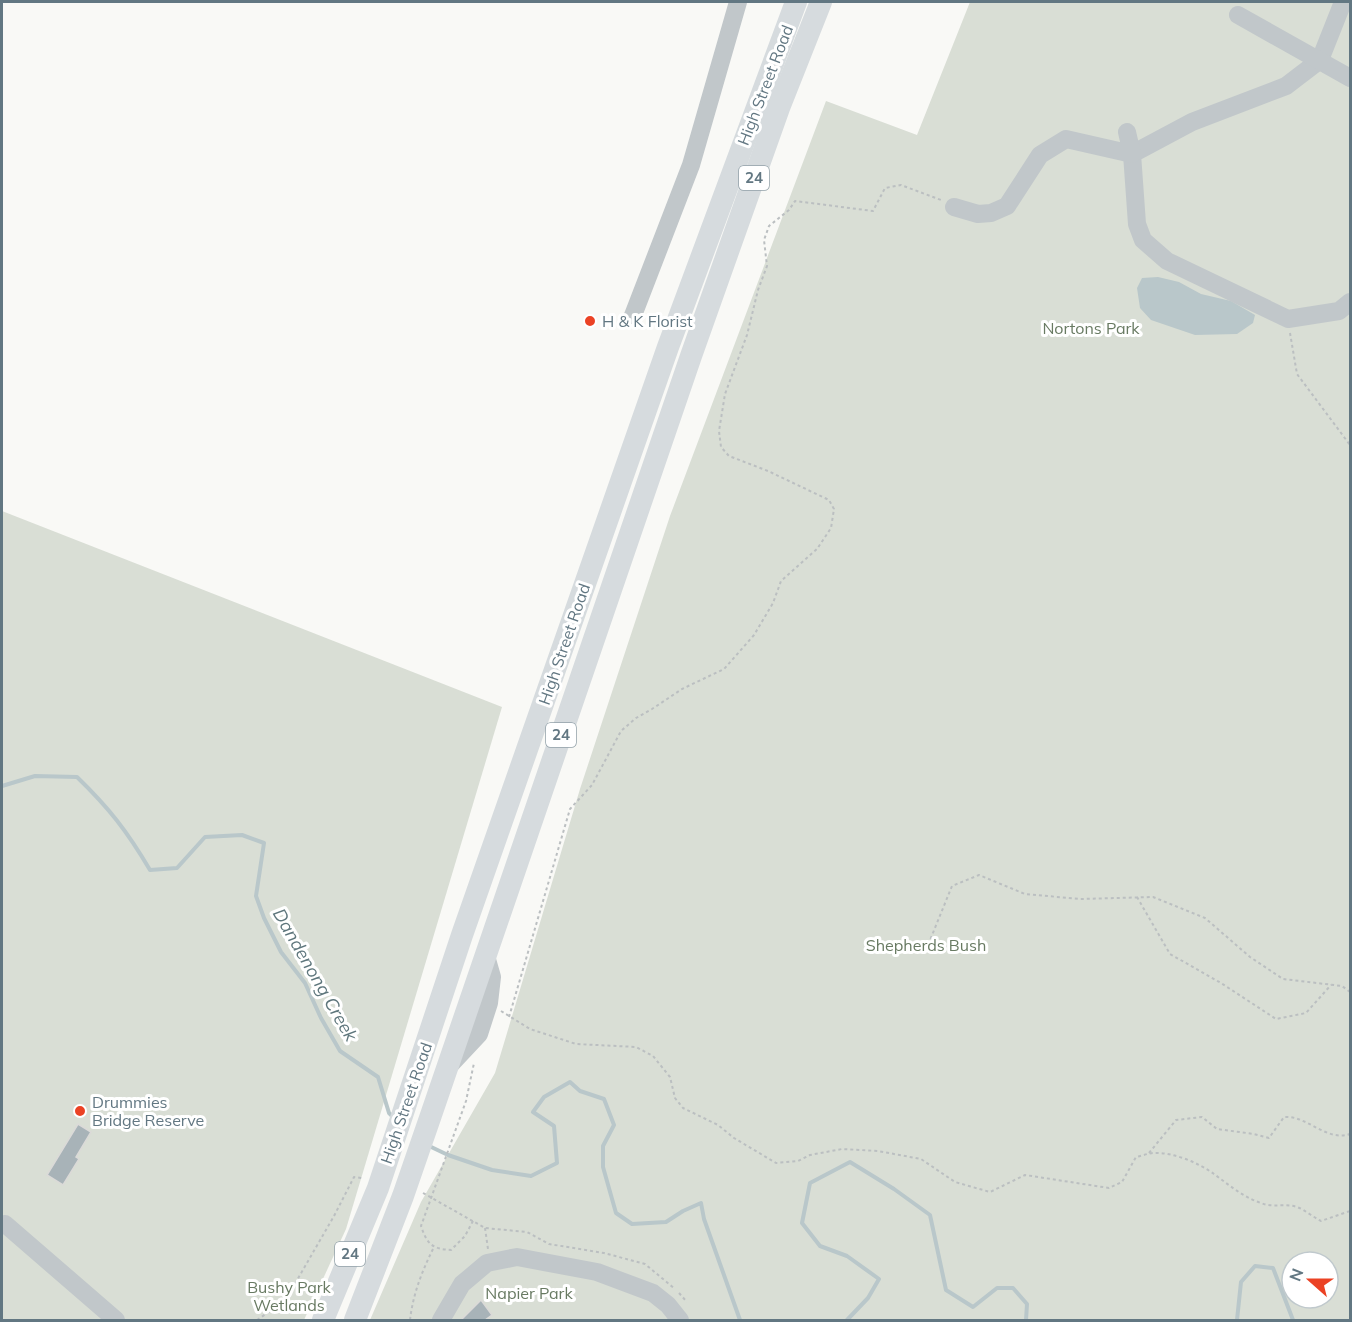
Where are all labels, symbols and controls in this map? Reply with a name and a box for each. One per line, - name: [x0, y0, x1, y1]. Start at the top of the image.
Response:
- street label: High Street Road: [733, 22, 797, 148]
- road number: 24: [739, 166, 769, 190]
- place label: H & K Florist: [602, 311, 693, 331]
- marker: H & K Florist: [583, 314, 597, 328]
- park label: Nortons Park: [1042, 318, 1140, 338]
- street label: High Street Road: [534, 581, 594, 707]
- road number: 24: [546, 723, 576, 747]
- water label: Dandenong Creek: [268, 904, 363, 1046]
- park label: Shepherds Bush: [866, 935, 986, 955]
- street label: High Street Road: [376, 1040, 436, 1166]
- place label: Drummies Bridge Reserve: [92, 1092, 204, 1130]
- marker: Drummies Bridge Reserve: [73, 1104, 87, 1118]
- road number: 24: [335, 1242, 365, 1266]
- north arrow: [1280, 1250, 1340, 1310]
- text: N: [1284, 1265, 1307, 1284]
- park label: Bushy Park Wetlands: [247, 1277, 332, 1315]
- park label: Napier Park: [485, 1283, 573, 1303]

